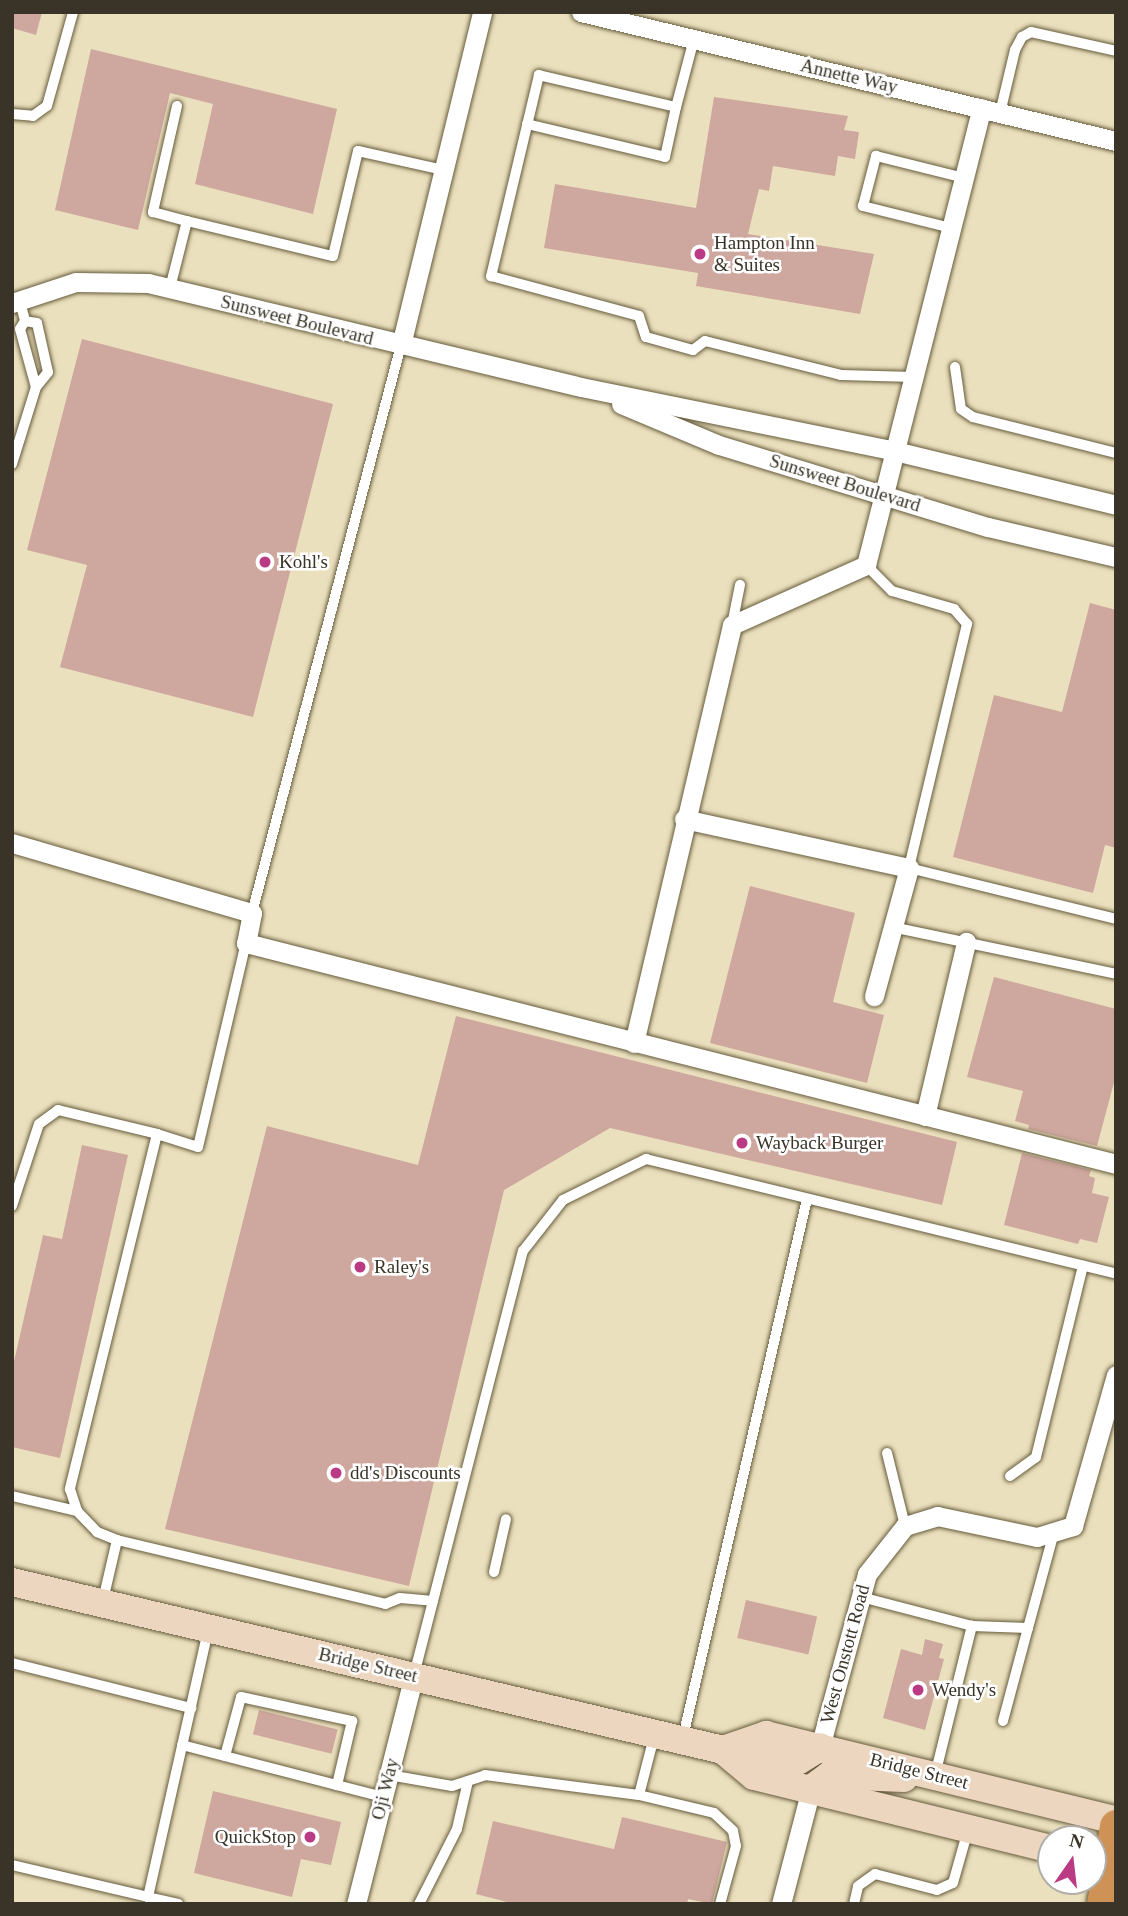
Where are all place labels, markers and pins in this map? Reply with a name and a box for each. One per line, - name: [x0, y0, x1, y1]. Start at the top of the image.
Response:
- place label: Hampton Inn & Suites: [714, 232, 815, 276]
- marker: Hampton Inn & Suites: [692, 246, 708, 262]
- place label: Kohl's: [279, 551, 328, 573]
- marker: Kohl's: [257, 554, 273, 570]
- place label: Wayback Burger: [756, 1132, 883, 1154]
- marker: Wayback Burger: [734, 1135, 750, 1151]
- place label: Raley's: [374, 1256, 429, 1278]
- marker: Raley's: [352, 1259, 368, 1275]
- place label: dd's Discounts: [350, 1462, 461, 1484]
- marker: dd's Discounts: [328, 1465, 344, 1481]
- place label: Wendy's: [932, 1679, 996, 1701]
- marker: Wendy's: [910, 1682, 926, 1698]
- place label: QuickStop: [215, 1826, 296, 1848]
- marker: QuickStop: [302, 1829, 318, 1845]

